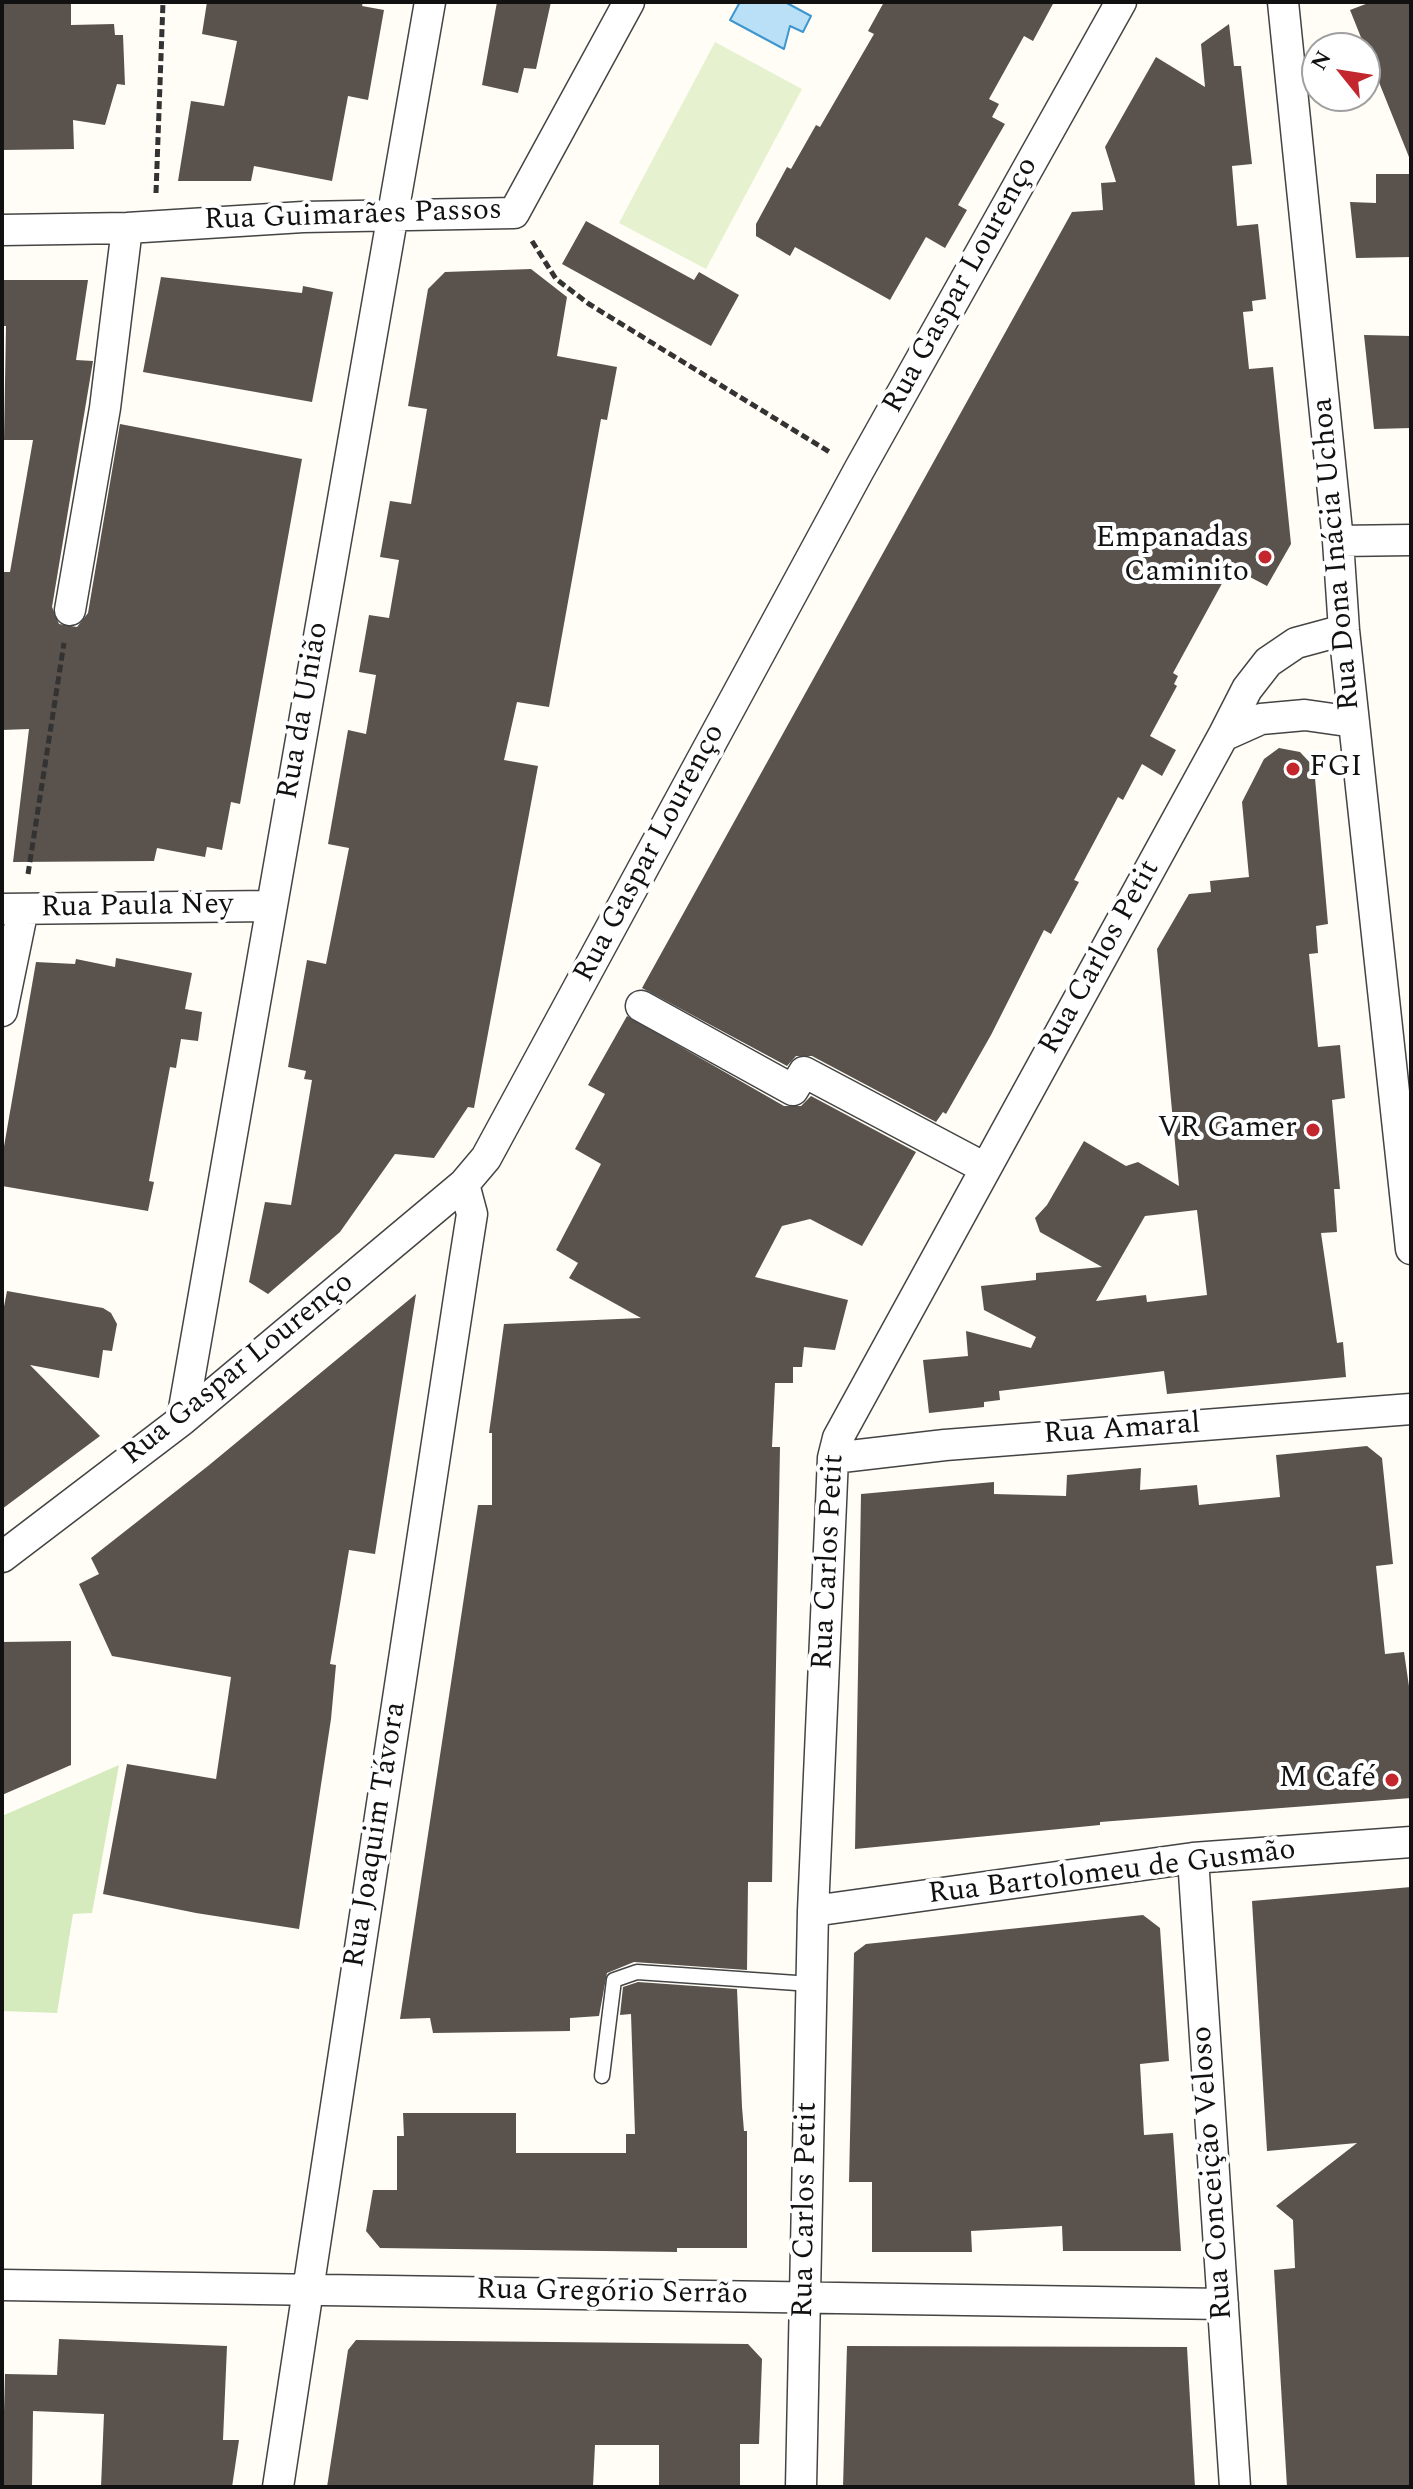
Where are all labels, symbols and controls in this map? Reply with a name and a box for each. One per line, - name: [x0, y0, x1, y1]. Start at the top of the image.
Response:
- north arrow: [1301, 32, 1381, 112]
- text: N: [1303, 45, 1340, 77]
- street label: Rua Gaspar Lourenço: [877, 152, 1047, 420]
- street label: Rua Guimarães Passos: [203, 194, 503, 240]
- street label: Rua Dona Inácia Uchoa: [1306, 396, 1370, 712]
- place label: Empanadas Caminito: [1095, 522, 1249, 592]
- marker: Empanadas Caminito: [1256, 548, 1274, 566]
- street label: Rua da União: [272, 620, 338, 802]
- street label: Rua Gaspar Lourenço: [568, 719, 734, 989]
- place label: FGI: [1309, 751, 1362, 787]
- marker: FGI: [1284, 760, 1302, 778]
- street label: Rua Carlos Petit: [1033, 855, 1169, 1061]
- street label: Rua Paula Ney: [40, 888, 234, 928]
- place label: VR Gamer: [1158, 1112, 1297, 1148]
- marker: VR Gamer: [1304, 1121, 1322, 1139]
- street label: Rua Gaspar Lourenço: [116, 1266, 362, 1474]
- street label: Rua Amaral: [1042, 1408, 1202, 1454]
- street label: Rua Carlos Petit: [806, 1453, 854, 1671]
- street label: Rua Joaquim Távora: [338, 1700, 416, 1970]
- place label: M Café: [1279, 1762, 1376, 1798]
- marker: M Café: [1383, 1771, 1401, 1789]
- street label: Rua Bartolomeu de Gusmão: [926, 1834, 1298, 1914]
- street label: Rua Conceição Veloso: [1186, 2025, 1242, 2321]
- street label: Rua Carlos Petit: [787, 2102, 827, 2318]
- street label: Rua Gregório Serrão: [476, 2274, 748, 2314]

